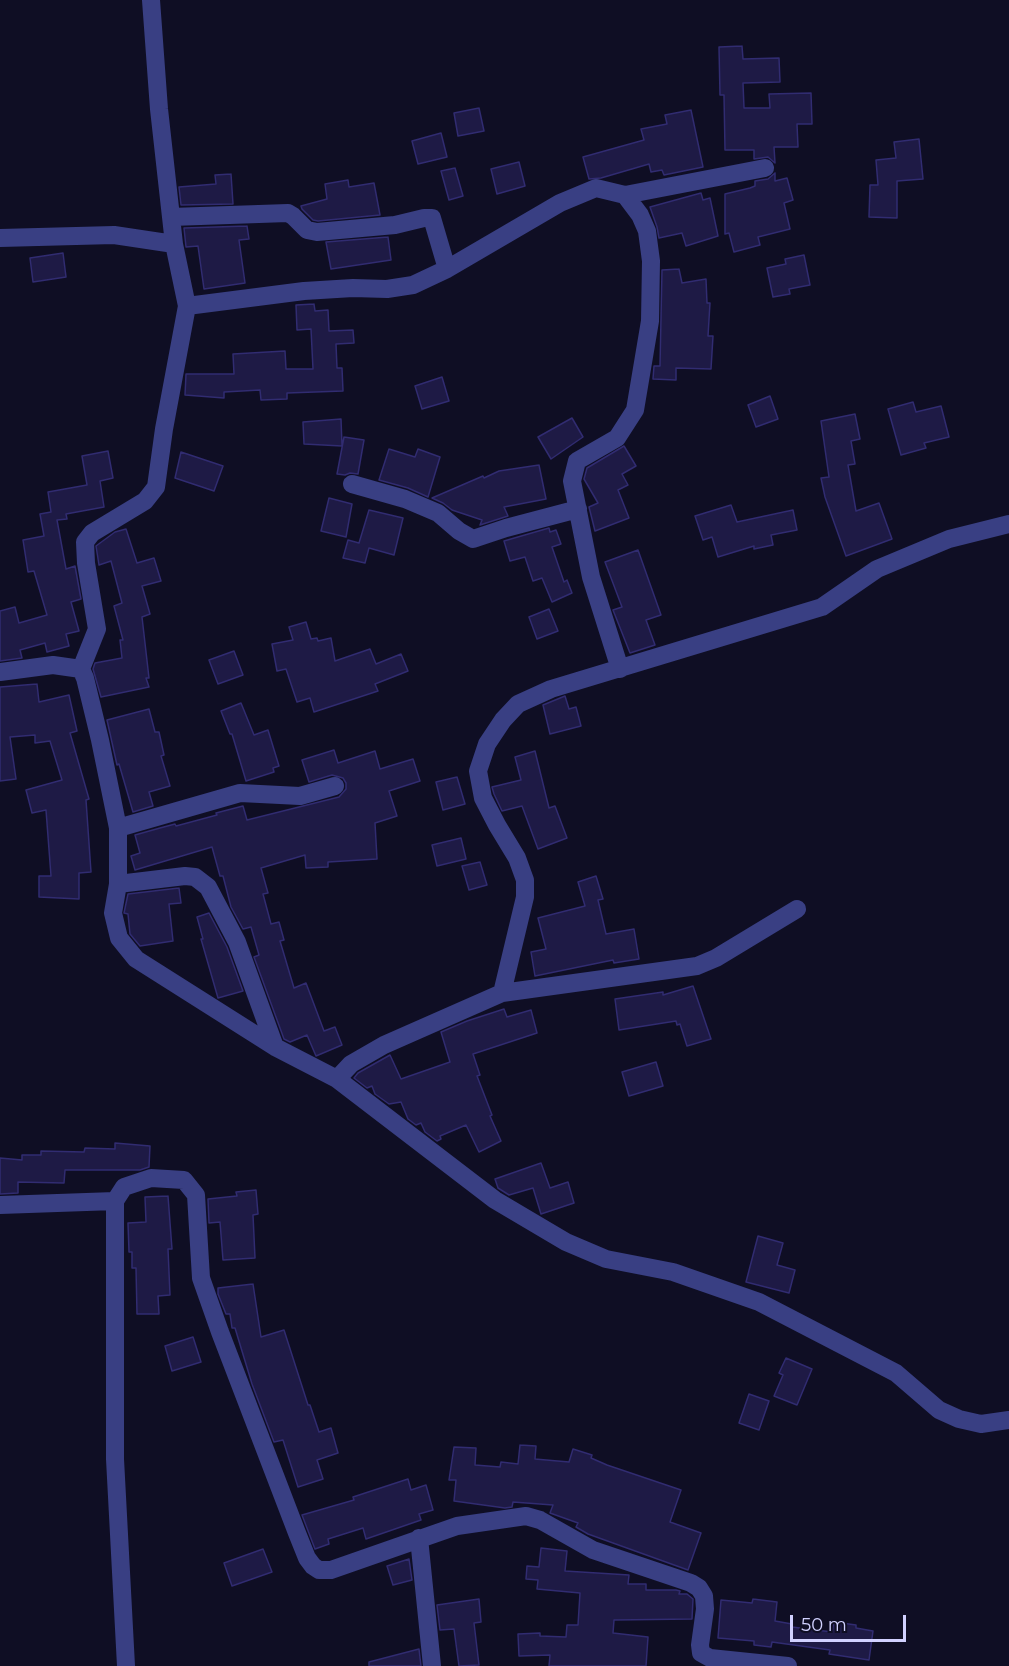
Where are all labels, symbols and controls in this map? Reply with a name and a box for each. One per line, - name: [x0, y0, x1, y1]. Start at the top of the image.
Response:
- scale bar: [793, 1603, 908, 1641]
- text: 50 m: [801, 1614, 847, 1636]

